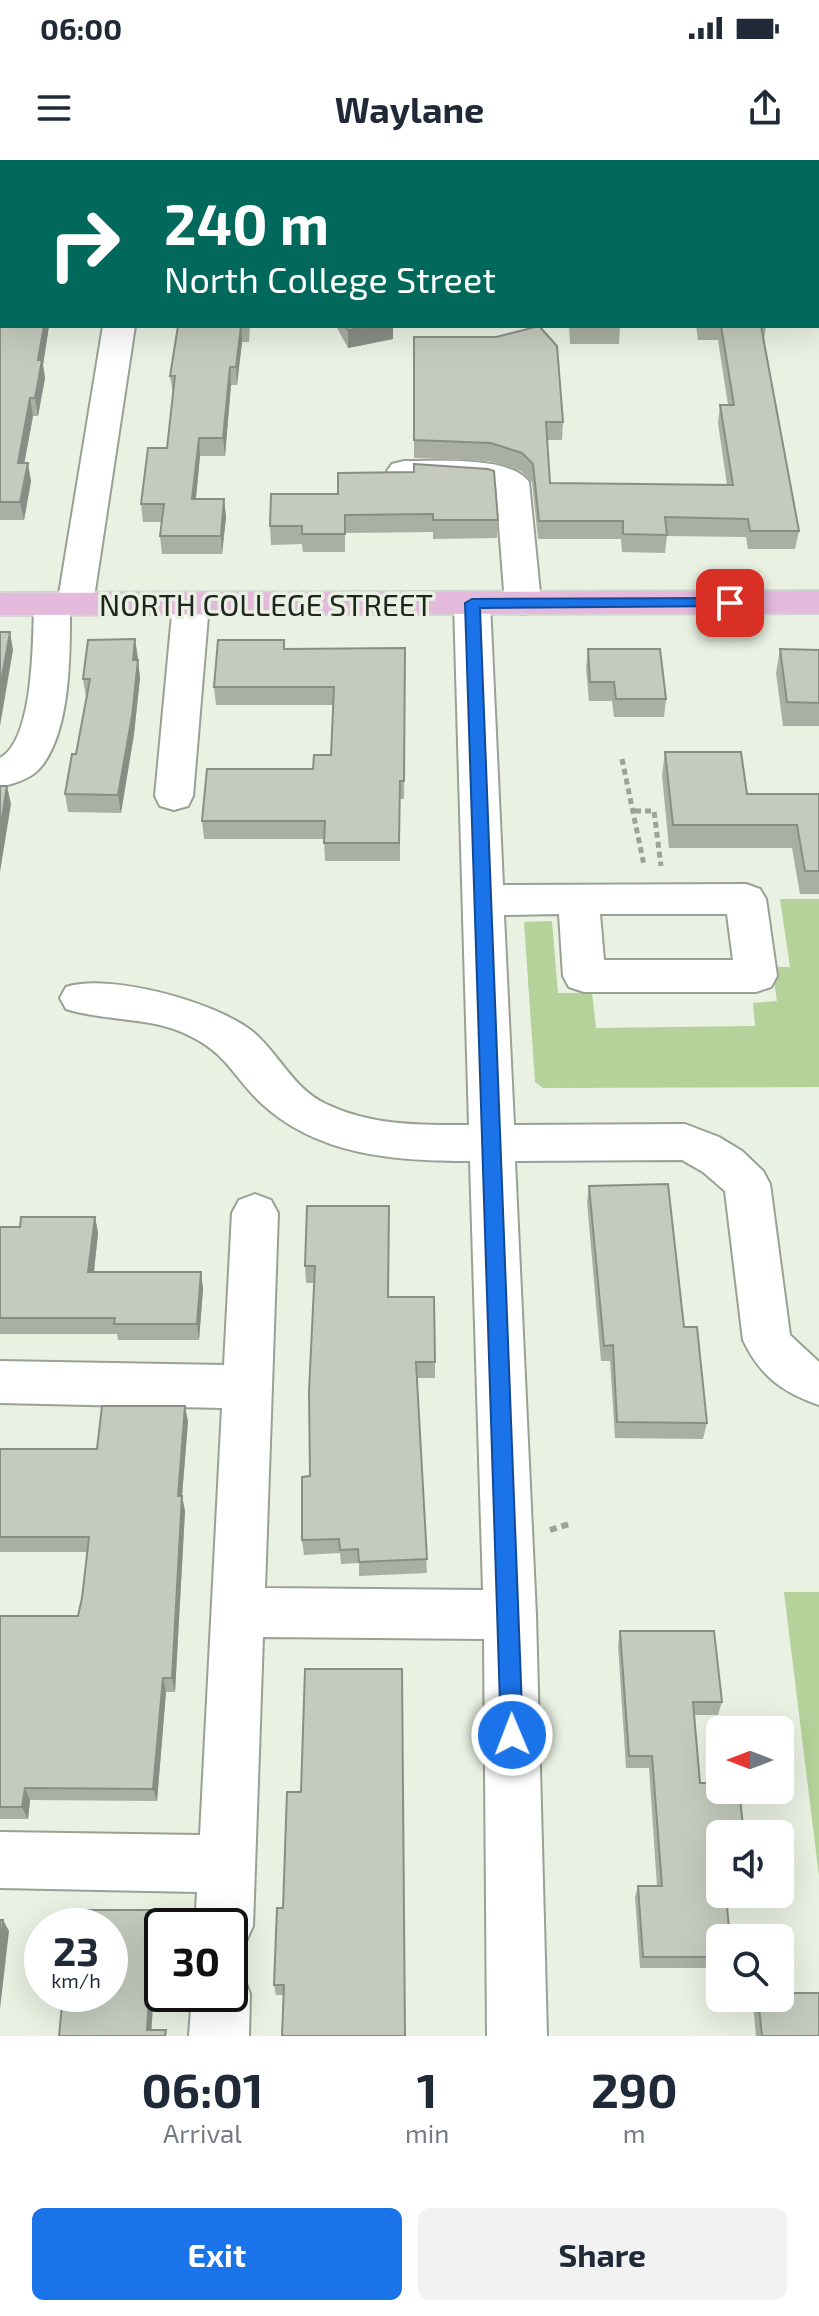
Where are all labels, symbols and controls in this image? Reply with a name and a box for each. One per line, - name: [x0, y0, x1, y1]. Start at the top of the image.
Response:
- text: 06:00: [40, 10, 122, 46]
- icon: menu: [32, 86, 76, 130]
- icon: share: [743, 86, 787, 130]
- text: Waylane: [335, 87, 484, 130]
- text: 240 m: [164, 189, 329, 256]
- icon: right: [32, 192, 136, 296]
- text: North College Street: [164, 257, 496, 300]
- pin: [696, 569, 764, 637]
- icon: arrive: [708, 581, 752, 625]
- street label: NORTH COLLEGE STREET: [99, 586, 433, 622]
- position arrow: [470, 1693, 554, 1777]
- north arrow: [706, 1716, 794, 1804]
- map controls: [706, 1716, 794, 2012]
- button: sound: [706, 1820, 794, 1908]
- speed limit sign: 30: [144, 1908, 248, 2012]
- button: search: [706, 1924, 794, 2012]
- text: 23: [53, 1926, 99, 1974]
- text: km/h: [51, 1968, 101, 1992]
- text: 06:01: [142, 2060, 264, 2118]
- text: 1: [417, 2060, 438, 2118]
- text: 290: [591, 2060, 677, 2118]
- text: Arrival: [163, 2117, 242, 2148]
- text: min: [405, 2117, 449, 2148]
- text: m: [623, 2117, 646, 2148]
- button: Exit: [32, 2208, 402, 2300]
- button: Share: [418, 2208, 787, 2300]

